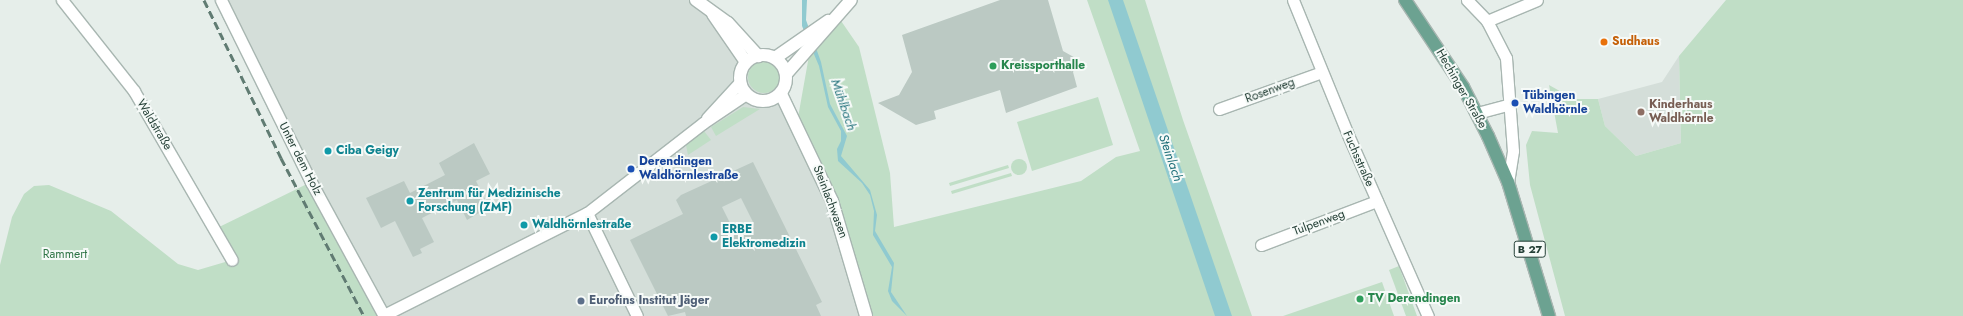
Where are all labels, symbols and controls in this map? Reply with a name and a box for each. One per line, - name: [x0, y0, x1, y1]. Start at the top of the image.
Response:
- place label: Sudhaus: [1612, 35, 1659, 49]
- marker: Sudhaus: [1599, 37, 1609, 47]
- street label: Hechinger Straße: [1432, 47, 1490, 131]
- place label: Kreissporthalle: [1001, 59, 1085, 73]
- marker: Kreissporthalle: [988, 61, 998, 71]
- street label: Rosenweg: [1243, 75, 1297, 107]
- water label: Mühlbach: [827, 77, 859, 133]
- place label: Tübingen Waldhörnle: [1523, 89, 1588, 117]
- street label: Waldstraße: [133, 97, 175, 153]
- marker: Tübingen Waldhörnle: [1510, 98, 1520, 108]
- place label: Kinderhaus Waldhörnle: [1649, 98, 1714, 126]
- marker: Kinderhaus Waldhörnle: [1636, 107, 1646, 117]
- street label: Unter dem Holz: [275, 120, 325, 198]
- street label: Fuchsstraße: [1339, 129, 1377, 189]
- water label: Steinlach: [1155, 132, 1185, 184]
- place label: Ciba Geigy: [336, 144, 399, 158]
- marker: Ciba Geigy: [323, 146, 333, 156]
- place label: Derendingen Waldhörnlestraße: [639, 155, 738, 183]
- marker: Derendingen Waldhörnlestraße: [626, 164, 636, 174]
- street label: Steinlachwasen: [810, 164, 850, 240]
- place label: Zentrum für Medizinische Forschung (ZMF): [418, 187, 561, 215]
- marker: Zentrum für Medizinische Forschung (ZMF): [405, 196, 415, 206]
- street label: Tulpenweg: [1291, 207, 1347, 239]
- place label: Waldhörnlestraße: [532, 218, 631, 232]
- marker: Waldhörnlestraße: [519, 220, 529, 230]
- place label: ERBE Elektromedizin: [722, 223, 806, 251]
- marker: ERBE Elektromedizin: [709, 232, 719, 242]
- road number: B 27: [1513, 240, 1547, 258]
- park label: Rammert: [43, 248, 87, 262]
- place label: TV Derendingen: [1368, 292, 1460, 306]
- place label: Eurofins Institut Jäger: [589, 294, 709, 308]
- marker: TV Derendingen: [1355, 294, 1365, 304]
- marker: Eurofins Institut Jäger: [576, 296, 586, 306]

